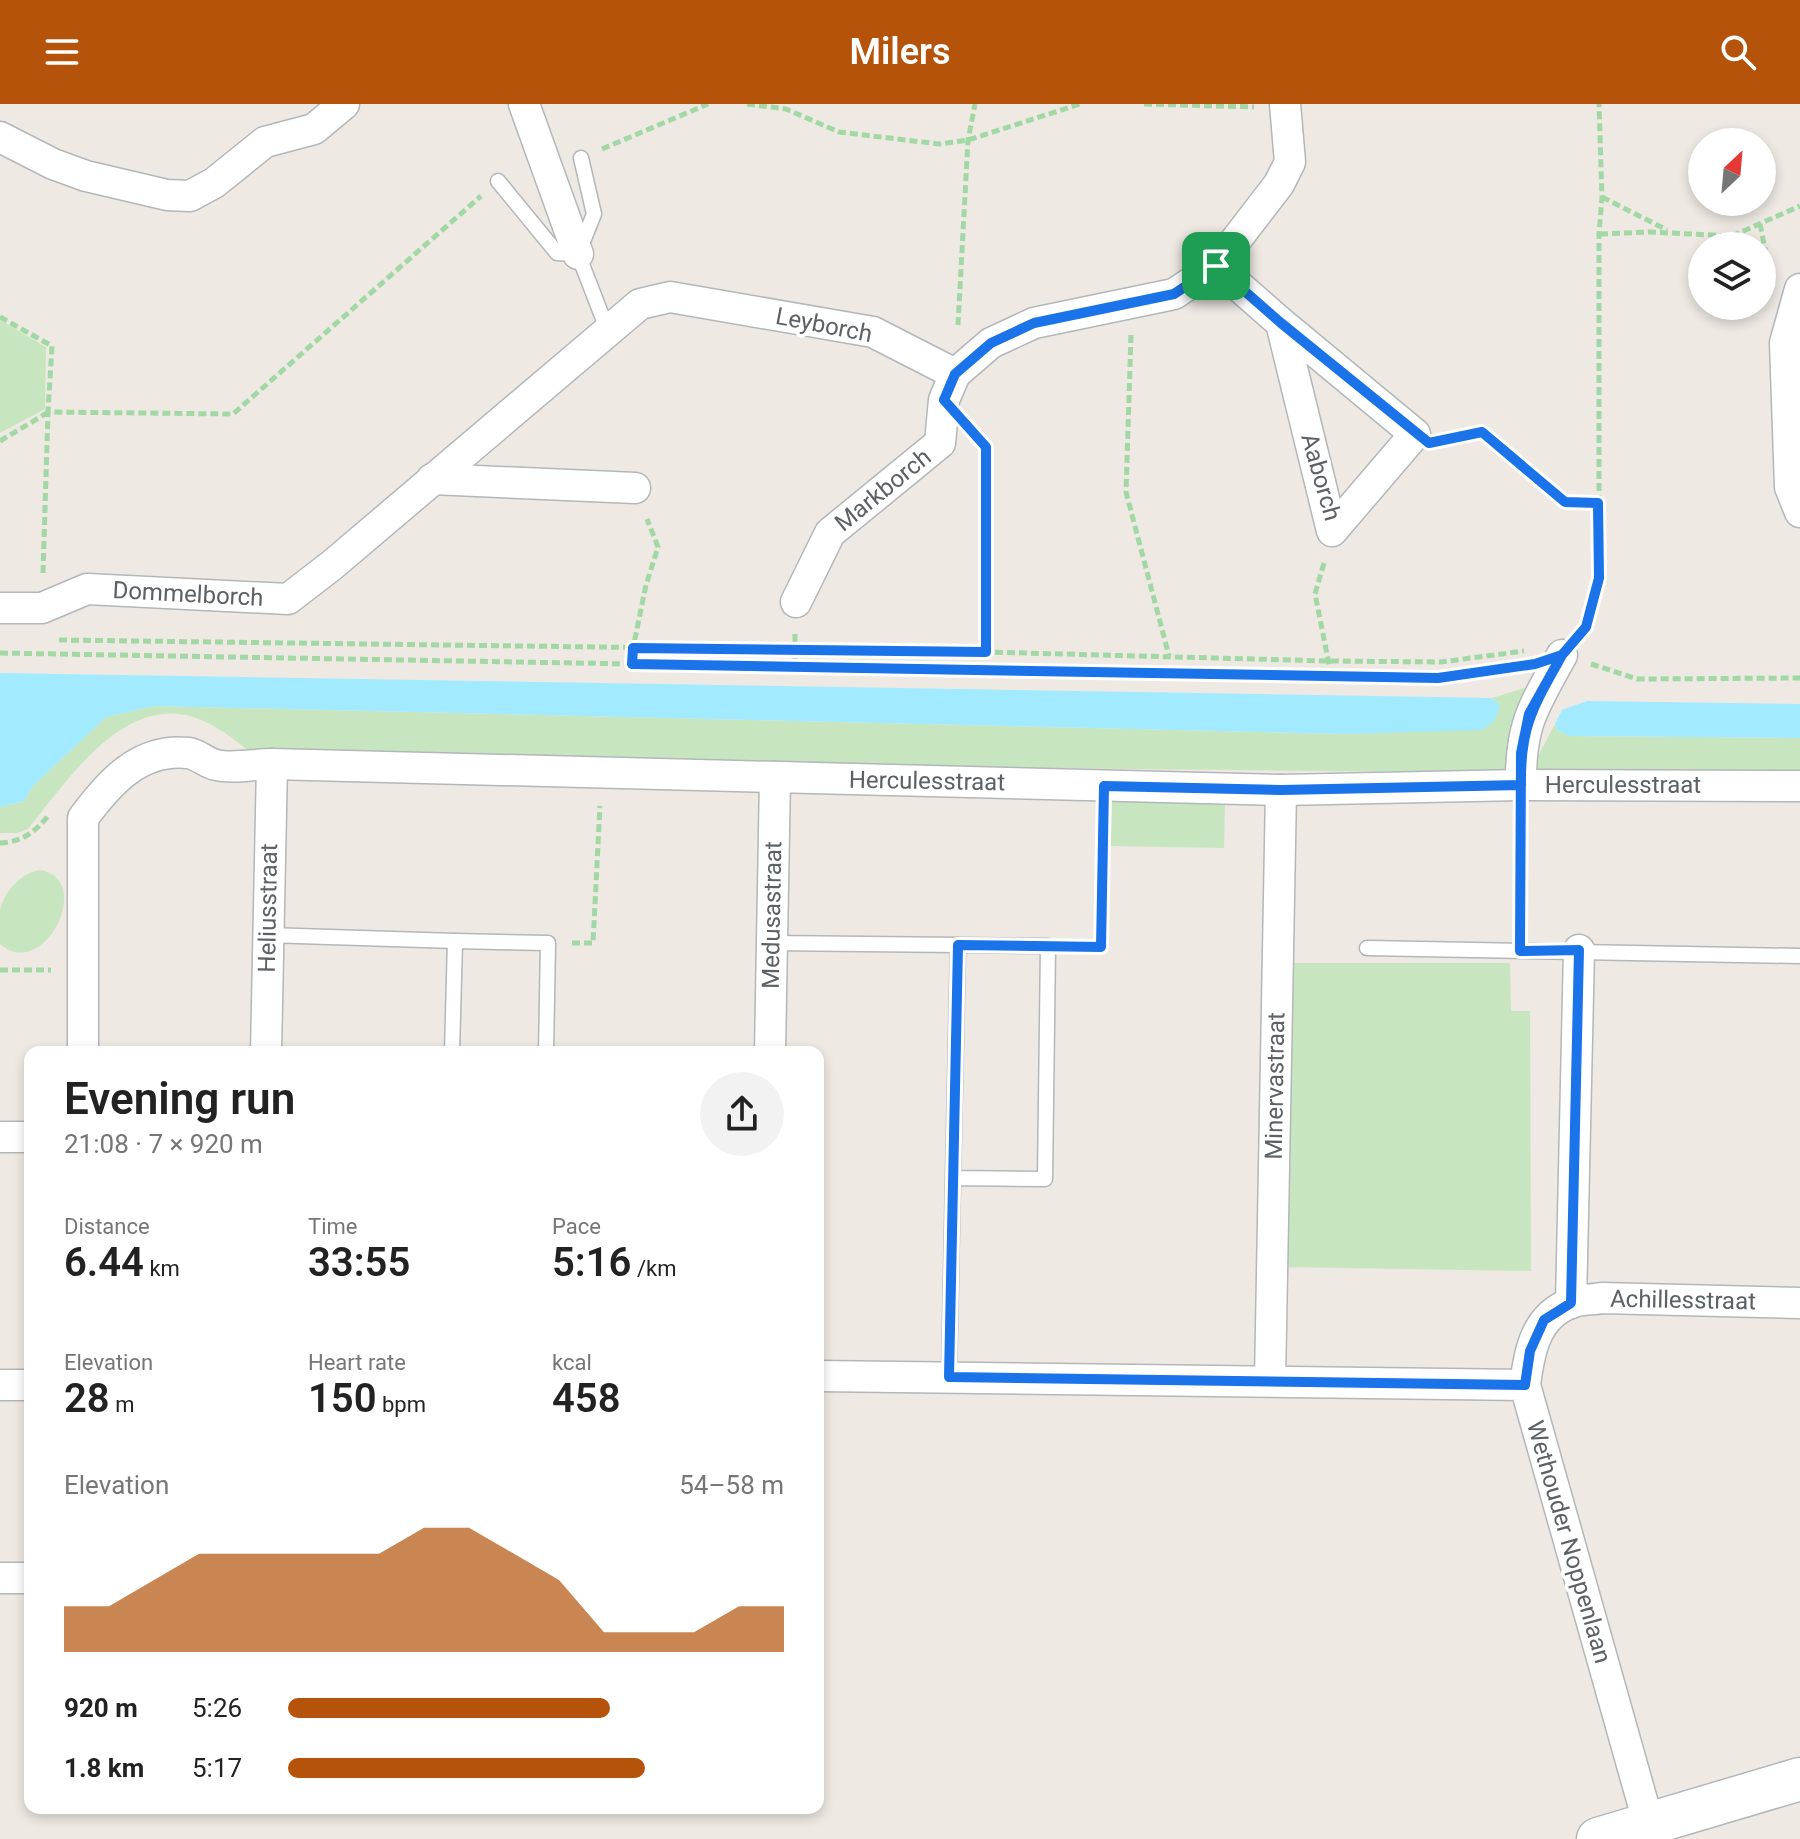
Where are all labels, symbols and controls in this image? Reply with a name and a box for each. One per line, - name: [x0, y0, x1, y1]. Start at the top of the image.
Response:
- icon: menu: [40, 30, 84, 74]
- icon: search: [1716, 30, 1760, 74]
- text: Milers: [849, 31, 951, 73]
- north arrow: [1688, 128, 1776, 216]
- map controls: [1688, 128, 1776, 320]
- pin: [1182, 232, 1250, 300]
- button: layers: [1688, 232, 1776, 320]
- icon: arrive: [1194, 244, 1238, 288]
- street label: Leyborch: [773, 302, 875, 348]
- street label: Aaborch: [1295, 430, 1347, 524]
- street label: Markborch: [829, 443, 937, 537]
- street label: Dommelborch: [112, 576, 264, 612]
- street label: Herculesstraat: [849, 766, 1006, 796]
- street label: Herculesstraat: [1545, 771, 1701, 799]
- street label: Medusastraat: [757, 841, 787, 989]
- street label: Heliusstraat: [253, 843, 283, 973]
- street label: Minervastraat: [1260, 1012, 1290, 1160]
- button: share: [700, 1072, 784, 1156]
- text: Evening run: [64, 1073, 295, 1125]
- text: 21:08 · 7 × 920 m: [64, 1129, 263, 1159]
- text: Distance: [64, 1214, 150, 1239]
- text: Time: [308, 1214, 357, 1239]
- text: Pace: [552, 1214, 601, 1239]
- text: 6.44: [64, 1239, 144, 1286]
- text: 33:55: [308, 1239, 410, 1286]
- text: 5:16: [552, 1239, 631, 1286]
- text: km: [144, 1256, 180, 1281]
- text: /km: [631, 1256, 676, 1281]
- street label: Achillesstraat: [1610, 1285, 1756, 1315]
- text: Elevation: [64, 1350, 153, 1375]
- text: Heart rate: [308, 1350, 406, 1375]
- text: kcal: [552, 1350, 592, 1375]
- text: 28: [64, 1375, 110, 1422]
- text: 150: [308, 1375, 377, 1422]
- text: 458: [552, 1375, 621, 1422]
- text: m: [110, 1392, 134, 1417]
- text: bpm: [377, 1392, 426, 1417]
- street label: Wethouder Noppenlaan: [1521, 1418, 1617, 1666]
- text: Elevation: [64, 1470, 169, 1500]
- text: 54–58 m: [679, 1470, 784, 1500]
- text: 920 m: [64, 1693, 138, 1723]
- text: 5:26: [192, 1693, 242, 1723]
- text: 1.8 km: [64, 1753, 144, 1783]
- text: 5:17: [192, 1753, 242, 1783]

